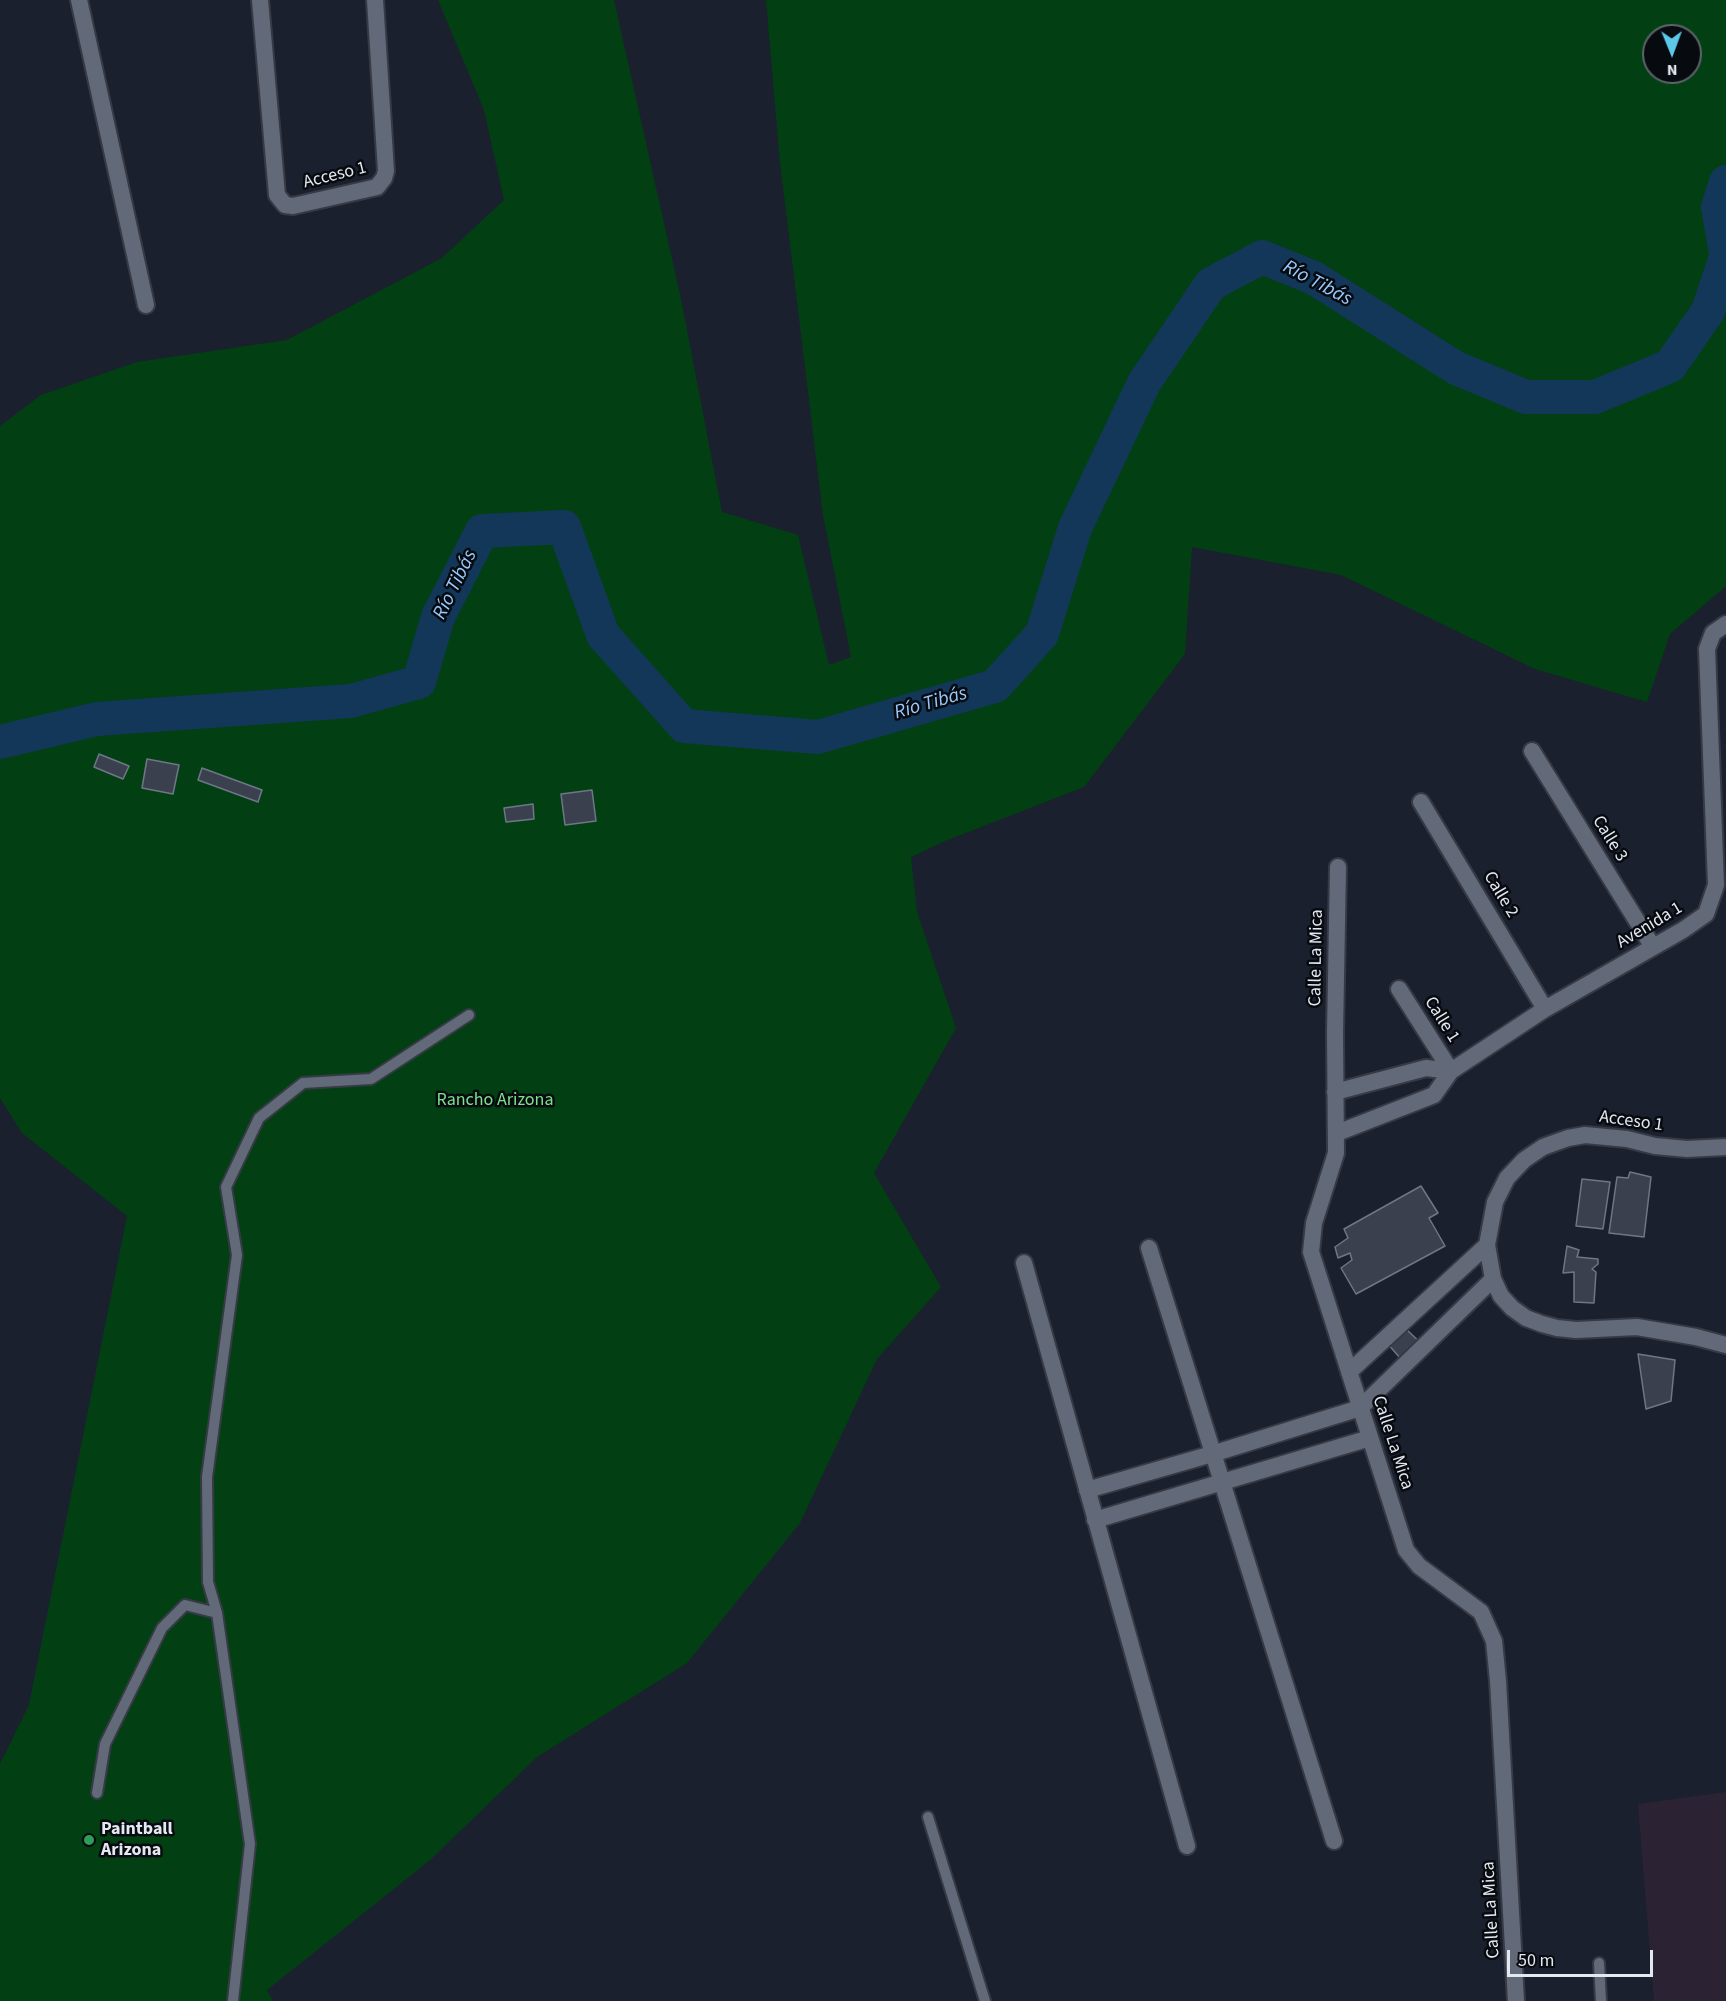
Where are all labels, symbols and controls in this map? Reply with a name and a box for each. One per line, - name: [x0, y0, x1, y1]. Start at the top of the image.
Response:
- north arrow: [1642, 24, 1702, 84]
- text: N: [1667, 59, 1678, 81]
- street label: Acceso 1: [301, 158, 369, 194]
- water label: Río Tibás: [1278, 256, 1356, 312]
- water label: Río Tibás: [429, 546, 483, 624]
- water label: Río Tibás: [892, 682, 970, 726]
- street label: Calle 3: [1587, 812, 1631, 866]
- street label: Calle 2: [1478, 868, 1522, 922]
- street label: Avenida 1: [1613, 898, 1687, 954]
- street label: Calle La Mica: [1305, 909, 1329, 1007]
- street label: Calle 1: [1419, 993, 1463, 1047]
- park label: Rancho Arizona: [436, 1090, 554, 1112]
- street label: Acceso 1: [1598, 1107, 1664, 1137]
- street label: Calle La Mica: [1367, 1393, 1417, 1493]
- place label: Paintball Arizona: [101, 1819, 173, 1862]
- marker: Paintball Arizona: [82, 1833, 96, 1847]
- street label: Calle La Mica: [1479, 1861, 1505, 1959]
- scale bar: [1510, 1938, 1656, 1976]
- text: 50 m: [1518, 1948, 1554, 1973]

